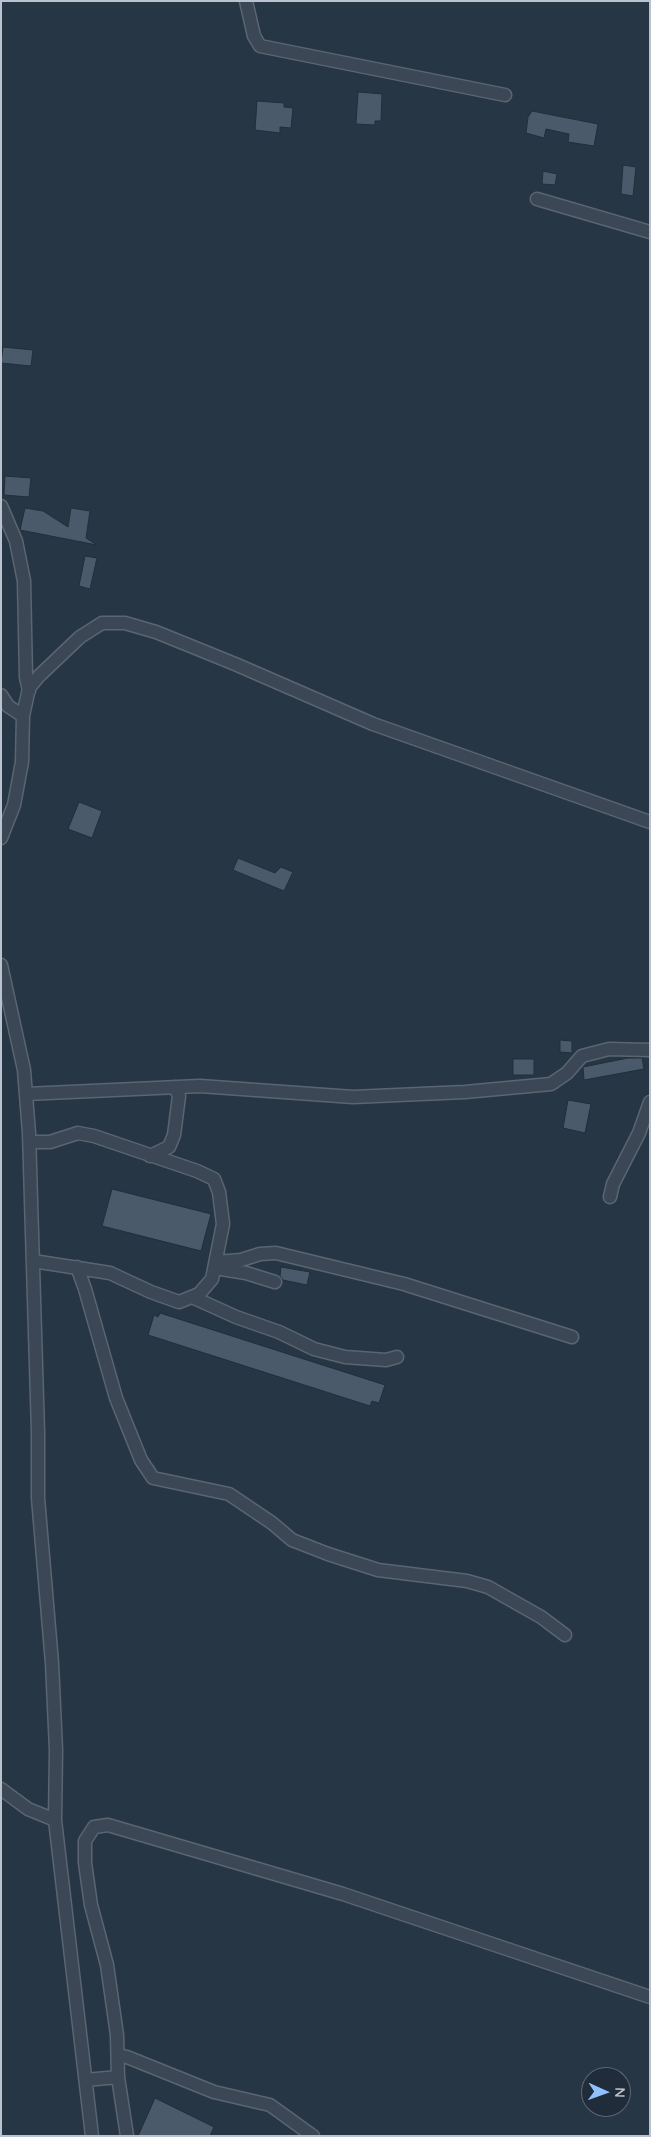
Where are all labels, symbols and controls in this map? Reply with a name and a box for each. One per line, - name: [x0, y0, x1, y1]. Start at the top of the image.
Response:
- north arrow: [581, 2067, 631, 2117]
- text: N: [611, 2087, 629, 2098]

